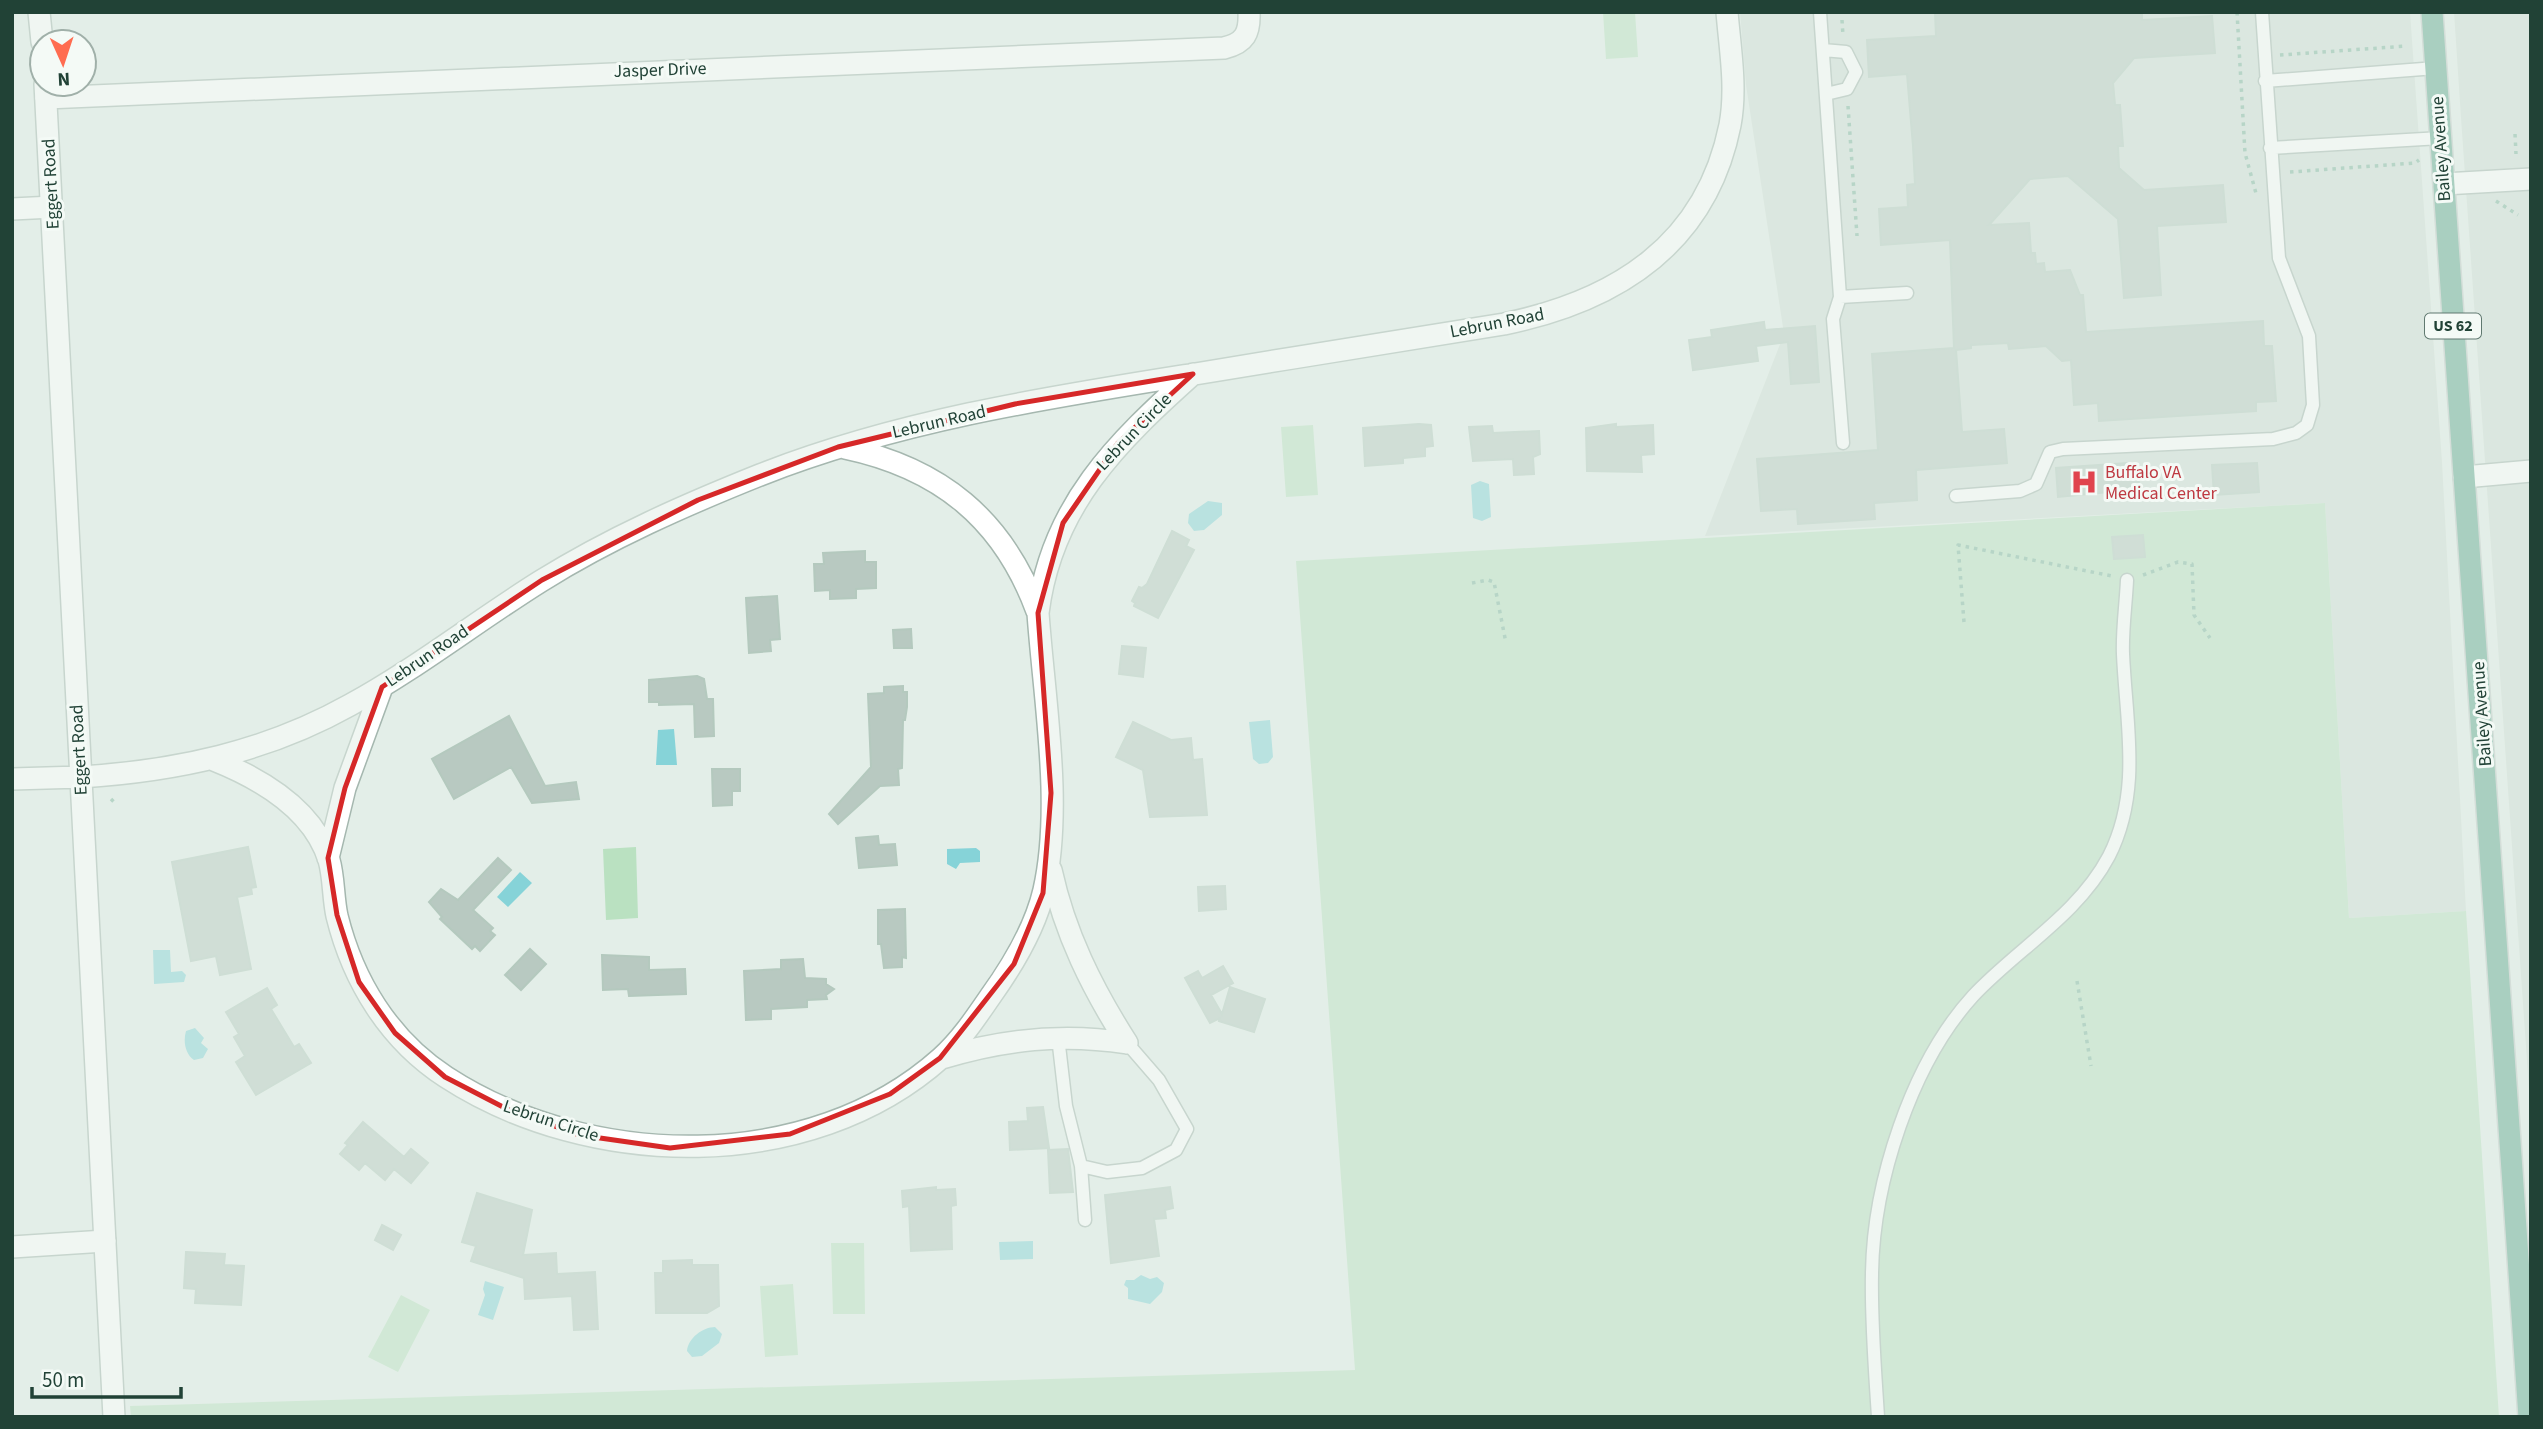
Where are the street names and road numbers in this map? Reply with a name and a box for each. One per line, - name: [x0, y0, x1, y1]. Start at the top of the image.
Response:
- street label: Jasper Drive: [613, 56, 707, 84]
- street label: Bailey Avenue: [2425, 96, 2457, 202]
- street label: Eggert Road: [36, 138, 66, 230]
- street label: Lebrun Road: [1448, 302, 1546, 344]
- road number: US 62: [2425, 314, 2481, 338]
- street label: Lebrun Circle: [1090, 388, 1178, 476]
- street label: Lebrun Road: [890, 399, 988, 445]
- street label: Lebrun Road: [380, 619, 474, 693]
- street label: Bailey Avenue: [2466, 661, 2498, 767]
- street label: Eggert Road: [64, 704, 94, 796]
- street label: Lebrun Circle: [500, 1094, 602, 1148]

